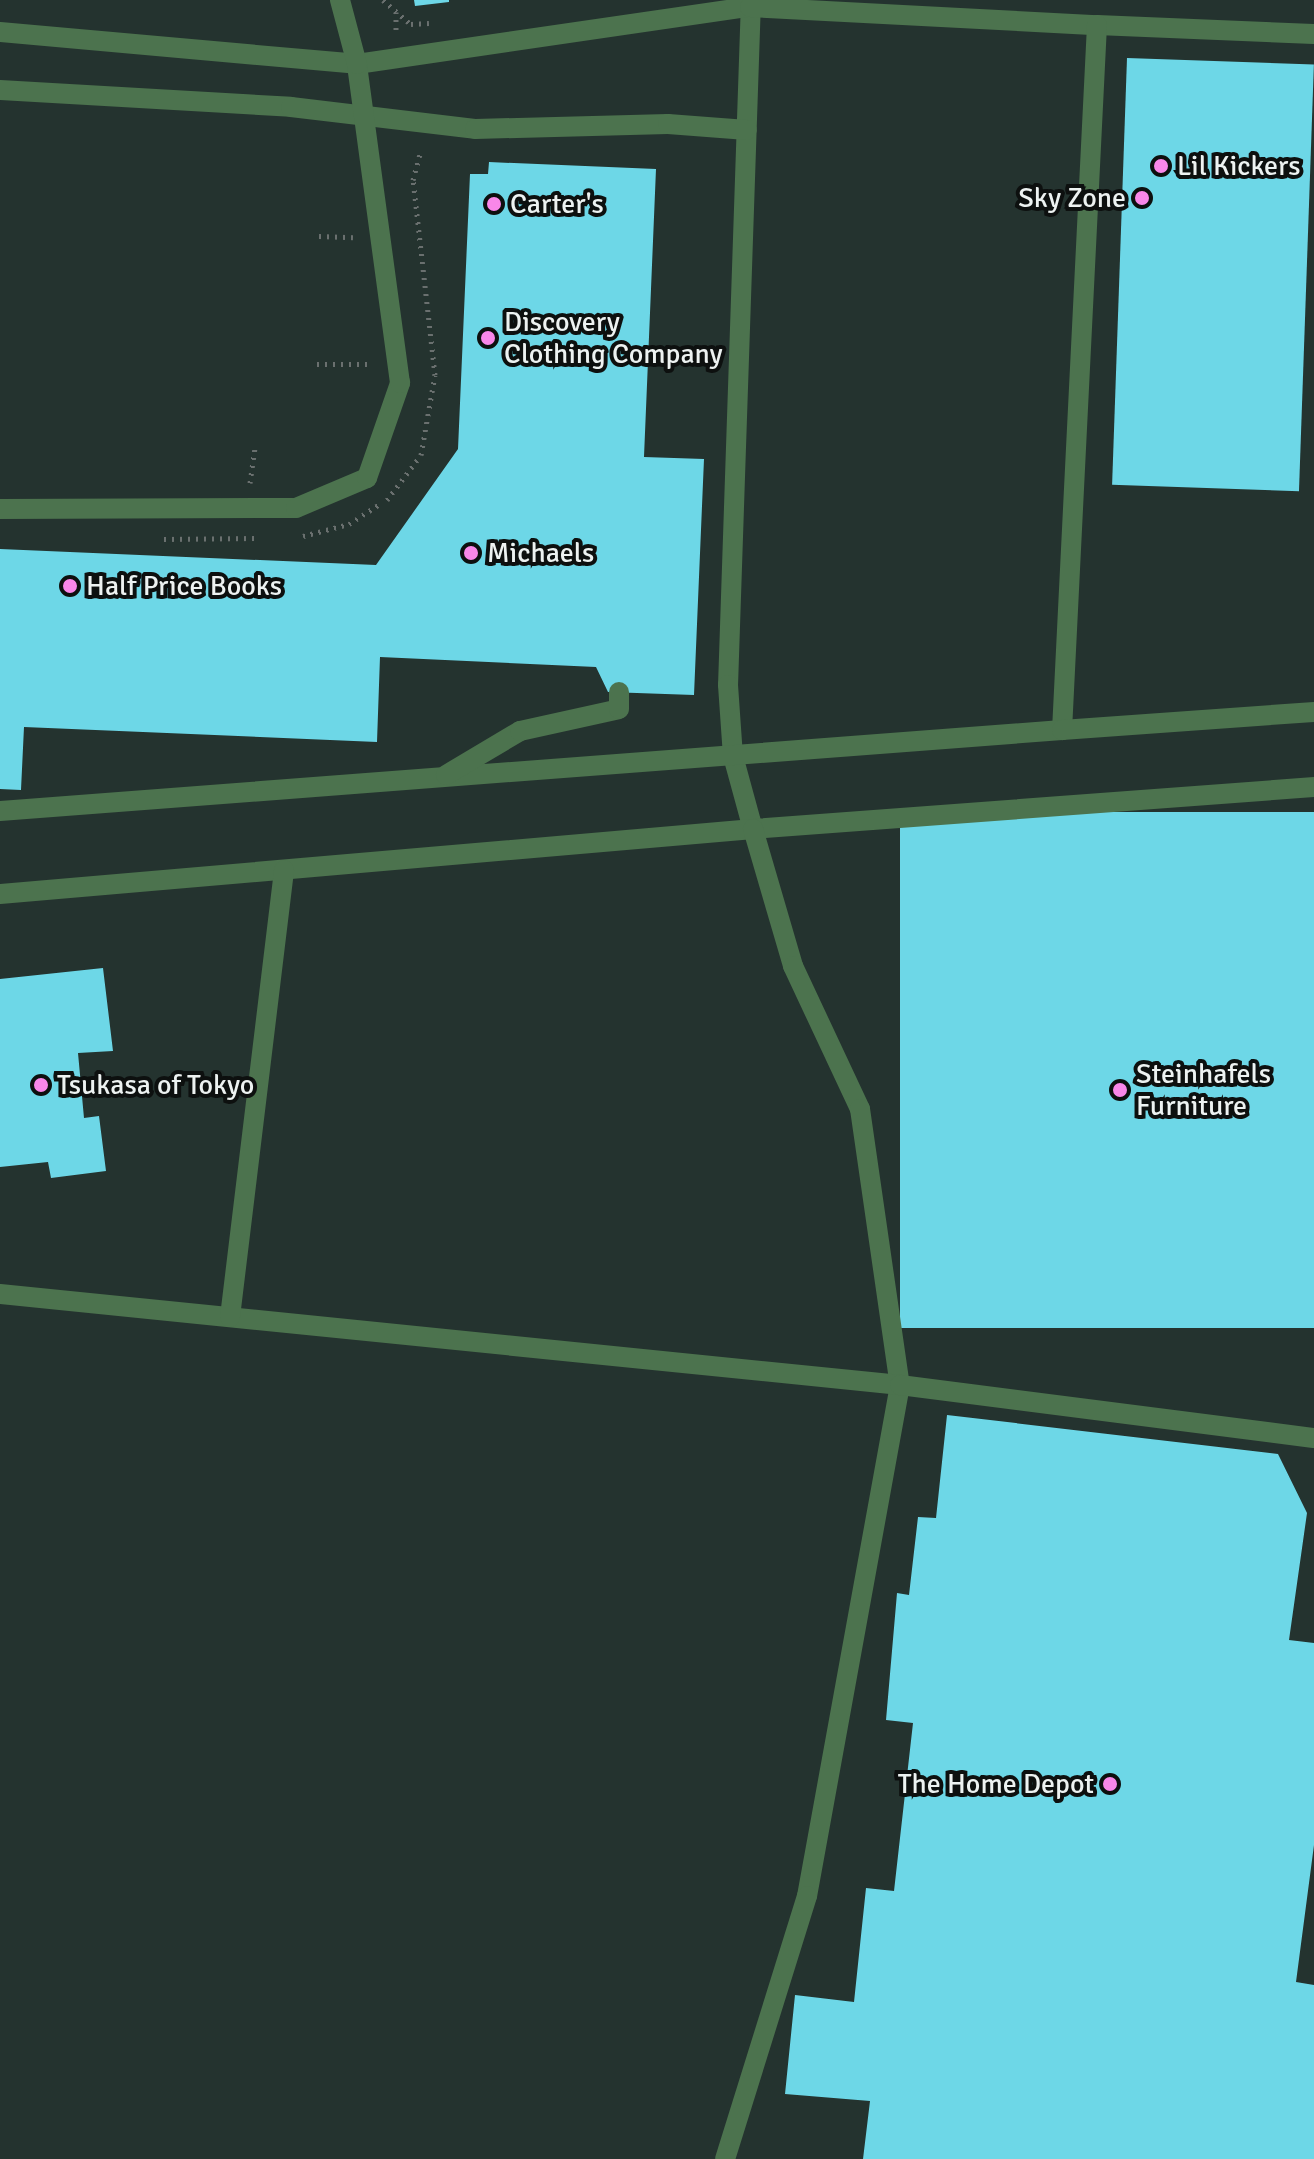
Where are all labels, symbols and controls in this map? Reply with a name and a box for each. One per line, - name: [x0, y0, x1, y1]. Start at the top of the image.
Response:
- place label: Lil Kickers: [1177, 149, 1301, 183]
- marker: Lil Kickers: [1152, 157, 1170, 175]
- place label: Sky Zone: [1018, 181, 1126, 215]
- place label: Carter's: [510, 187, 604, 221]
- marker: Sky Zone: [1133, 189, 1151, 207]
- marker: Carter's: [485, 195, 503, 213]
- place label: Discovery Clothing Company: [504, 305, 723, 371]
- marker: Discovery Clothing Company: [479, 329, 497, 347]
- place label: Michaels: [487, 536, 594, 570]
- marker: Michaels: [462, 544, 480, 562]
- place label: Half Price Books: [86, 569, 282, 603]
- marker: Half Price Books: [61, 577, 79, 595]
- place label: Steinhafels Furniture: [1136, 1057, 1271, 1123]
- place label: Tsukasa of Tokyo: [57, 1068, 254, 1102]
- marker: Tsukasa of Tokyo: [32, 1076, 50, 1094]
- marker: Steinhafels Furniture: [1111, 1081, 1129, 1099]
- place label: The Home Depot: [898, 1767, 1094, 1801]
- marker: The Home Depot: [1101, 1775, 1119, 1793]

